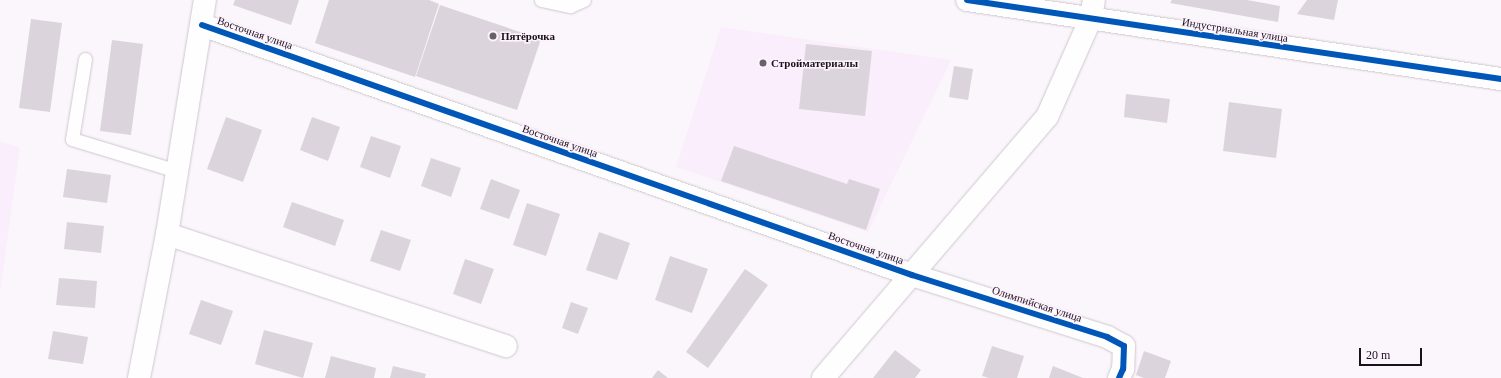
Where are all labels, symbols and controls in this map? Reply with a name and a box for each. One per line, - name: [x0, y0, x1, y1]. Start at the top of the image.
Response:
- street label: Восточная улица: [215, 14, 295, 52]
- street label: Индустриальная улица: [1181, 15, 1289, 45]
- place label: Пятёрочка: [501, 29, 555, 43]
- marker: Пятёрочка: [488, 31, 498, 41]
- place label: Стройматериалы: [771, 56, 858, 70]
- marker: Стройматериалы: [758, 58, 768, 68]
- street label: Восточная улица: [520, 122, 600, 160]
- street label: Восточная улица: [826, 229, 906, 267]
- street label: Олимпийская улица: [990, 283, 1084, 325]
- scale bar: [1361, 340, 1424, 366]
- text: 20 m: [1366, 348, 1390, 362]

